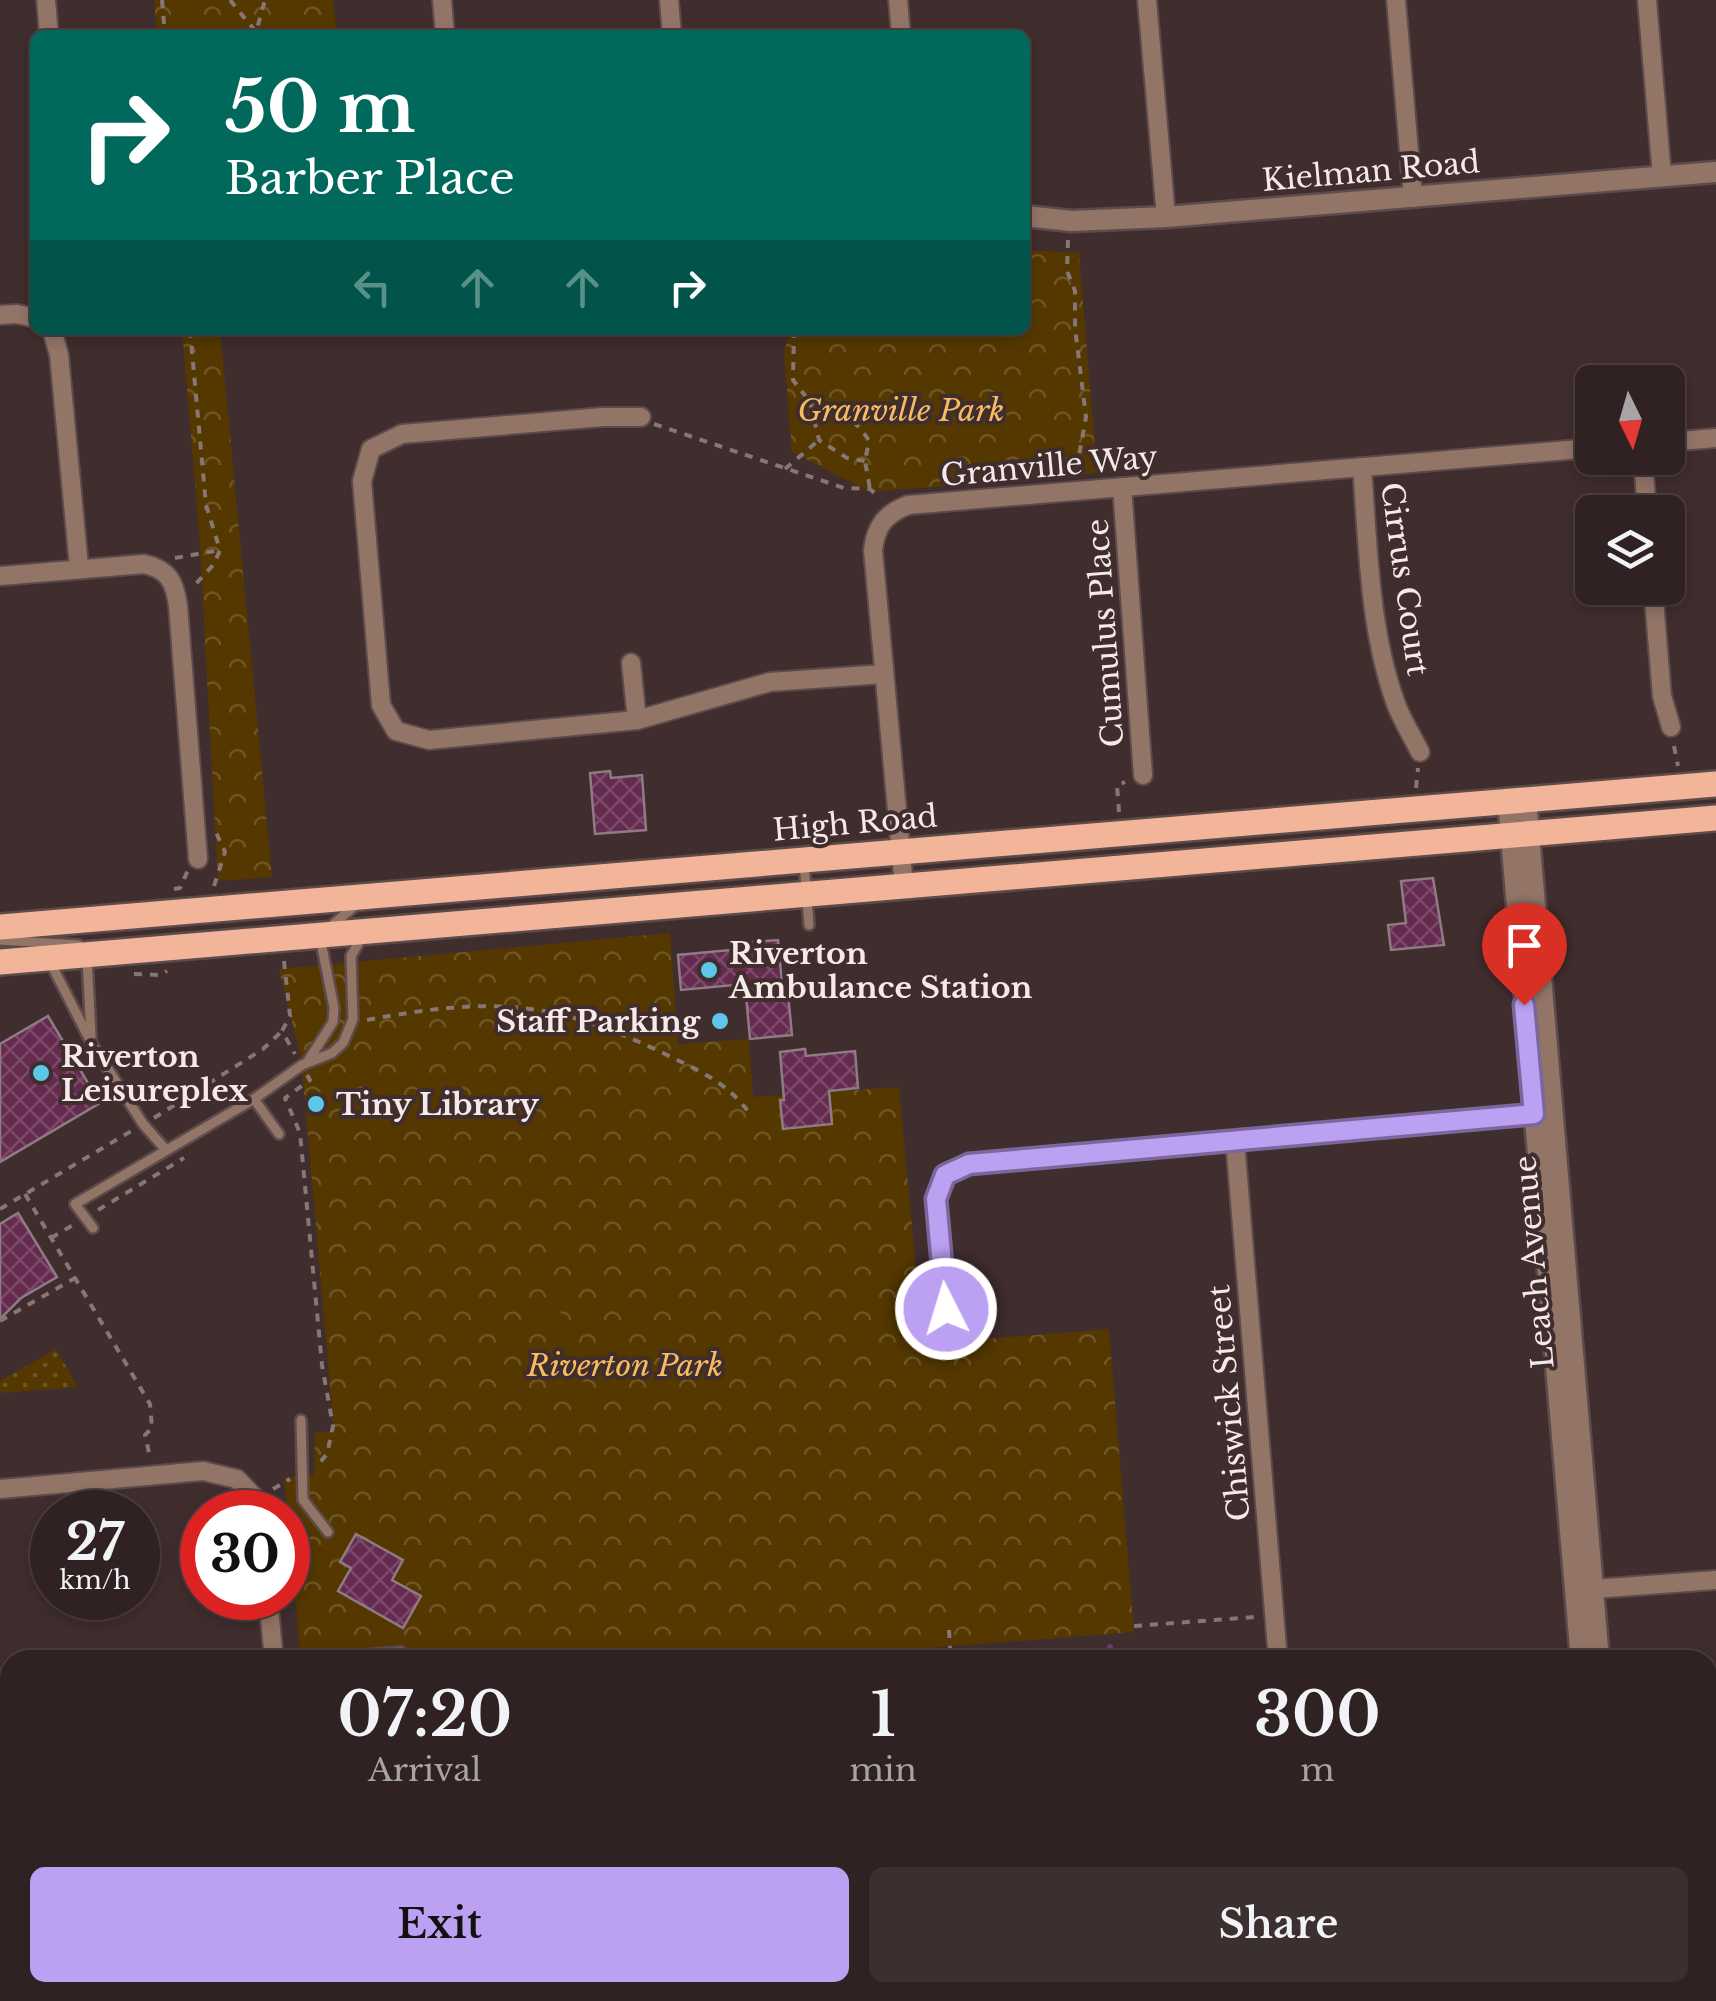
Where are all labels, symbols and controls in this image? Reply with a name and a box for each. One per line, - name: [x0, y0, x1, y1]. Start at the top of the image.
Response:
- text: 50 m: [225, 64, 416, 151]
- icon: right: [60, 70, 190, 200]
- street label: Kielman Road: [1261, 143, 1481, 199]
- text: Barber Place: [225, 150, 515, 206]
- icon: left: [345, 260, 400, 315]
- icon: ahead: [450, 260, 505, 315]
- icon: ahead: [555, 260, 610, 315]
- icon: right: [660, 260, 715, 315]
- north arrow: [1575, 365, 1685, 475]
- map controls: [1575, 365, 1685, 605]
- park label: Granville Park: [798, 392, 1005, 429]
- street label: Granville Way: [939, 438, 1159, 494]
- street label: Cirrus Court: [1373, 480, 1437, 679]
- button: layers: [1575, 495, 1685, 605]
- street label: Cumulus Place: [1079, 518, 1131, 748]
- street label: High Road: [771, 797, 939, 849]
- pin: [1482, 903, 1567, 1006]
- icon: arrive: [1497, 918, 1552, 973]
- place label: Riverton Ambulance Station: [728, 935, 1033, 1006]
- marker: Riverton Ambulance Station: [698, 959, 720, 981]
- place label: Staff Parking: [496, 1003, 701, 1040]
- marker: Staff Parking: [709, 1010, 731, 1032]
- place label: Riverton Leisureplex: [61, 1038, 248, 1109]
- marker: Riverton Leisureplex: [30, 1062, 52, 1084]
- place label: Tiny Library: [336, 1086, 540, 1123]
- marker: Tiny Library: [305, 1093, 327, 1115]
- street label: Leach Avenue: [1506, 1154, 1562, 1370]
- position arrow: [894, 1257, 998, 1361]
- street label: Chiswick Street: [1200, 1283, 1258, 1523]
- park label: Riverton Park: [526, 1347, 723, 1384]
- speed limit sign: 30: [180, 1490, 310, 1620]
- text: 27: [66, 1511, 124, 1574]
- text: km/h: [60, 1565, 130, 1596]
- text: 07:20: [337, 1678, 512, 1752]
- text: 1: [870, 1678, 896, 1752]
- text: 300: [1254, 1678, 1381, 1752]
- text: Arrival: [368, 1750, 481, 1790]
- text: min: [850, 1750, 917, 1790]
- text: m: [1300, 1750, 1335, 1790]
- button: Exit: [30, 1867, 849, 1982]
- button: Share: [869, 1867, 1688, 1982]

